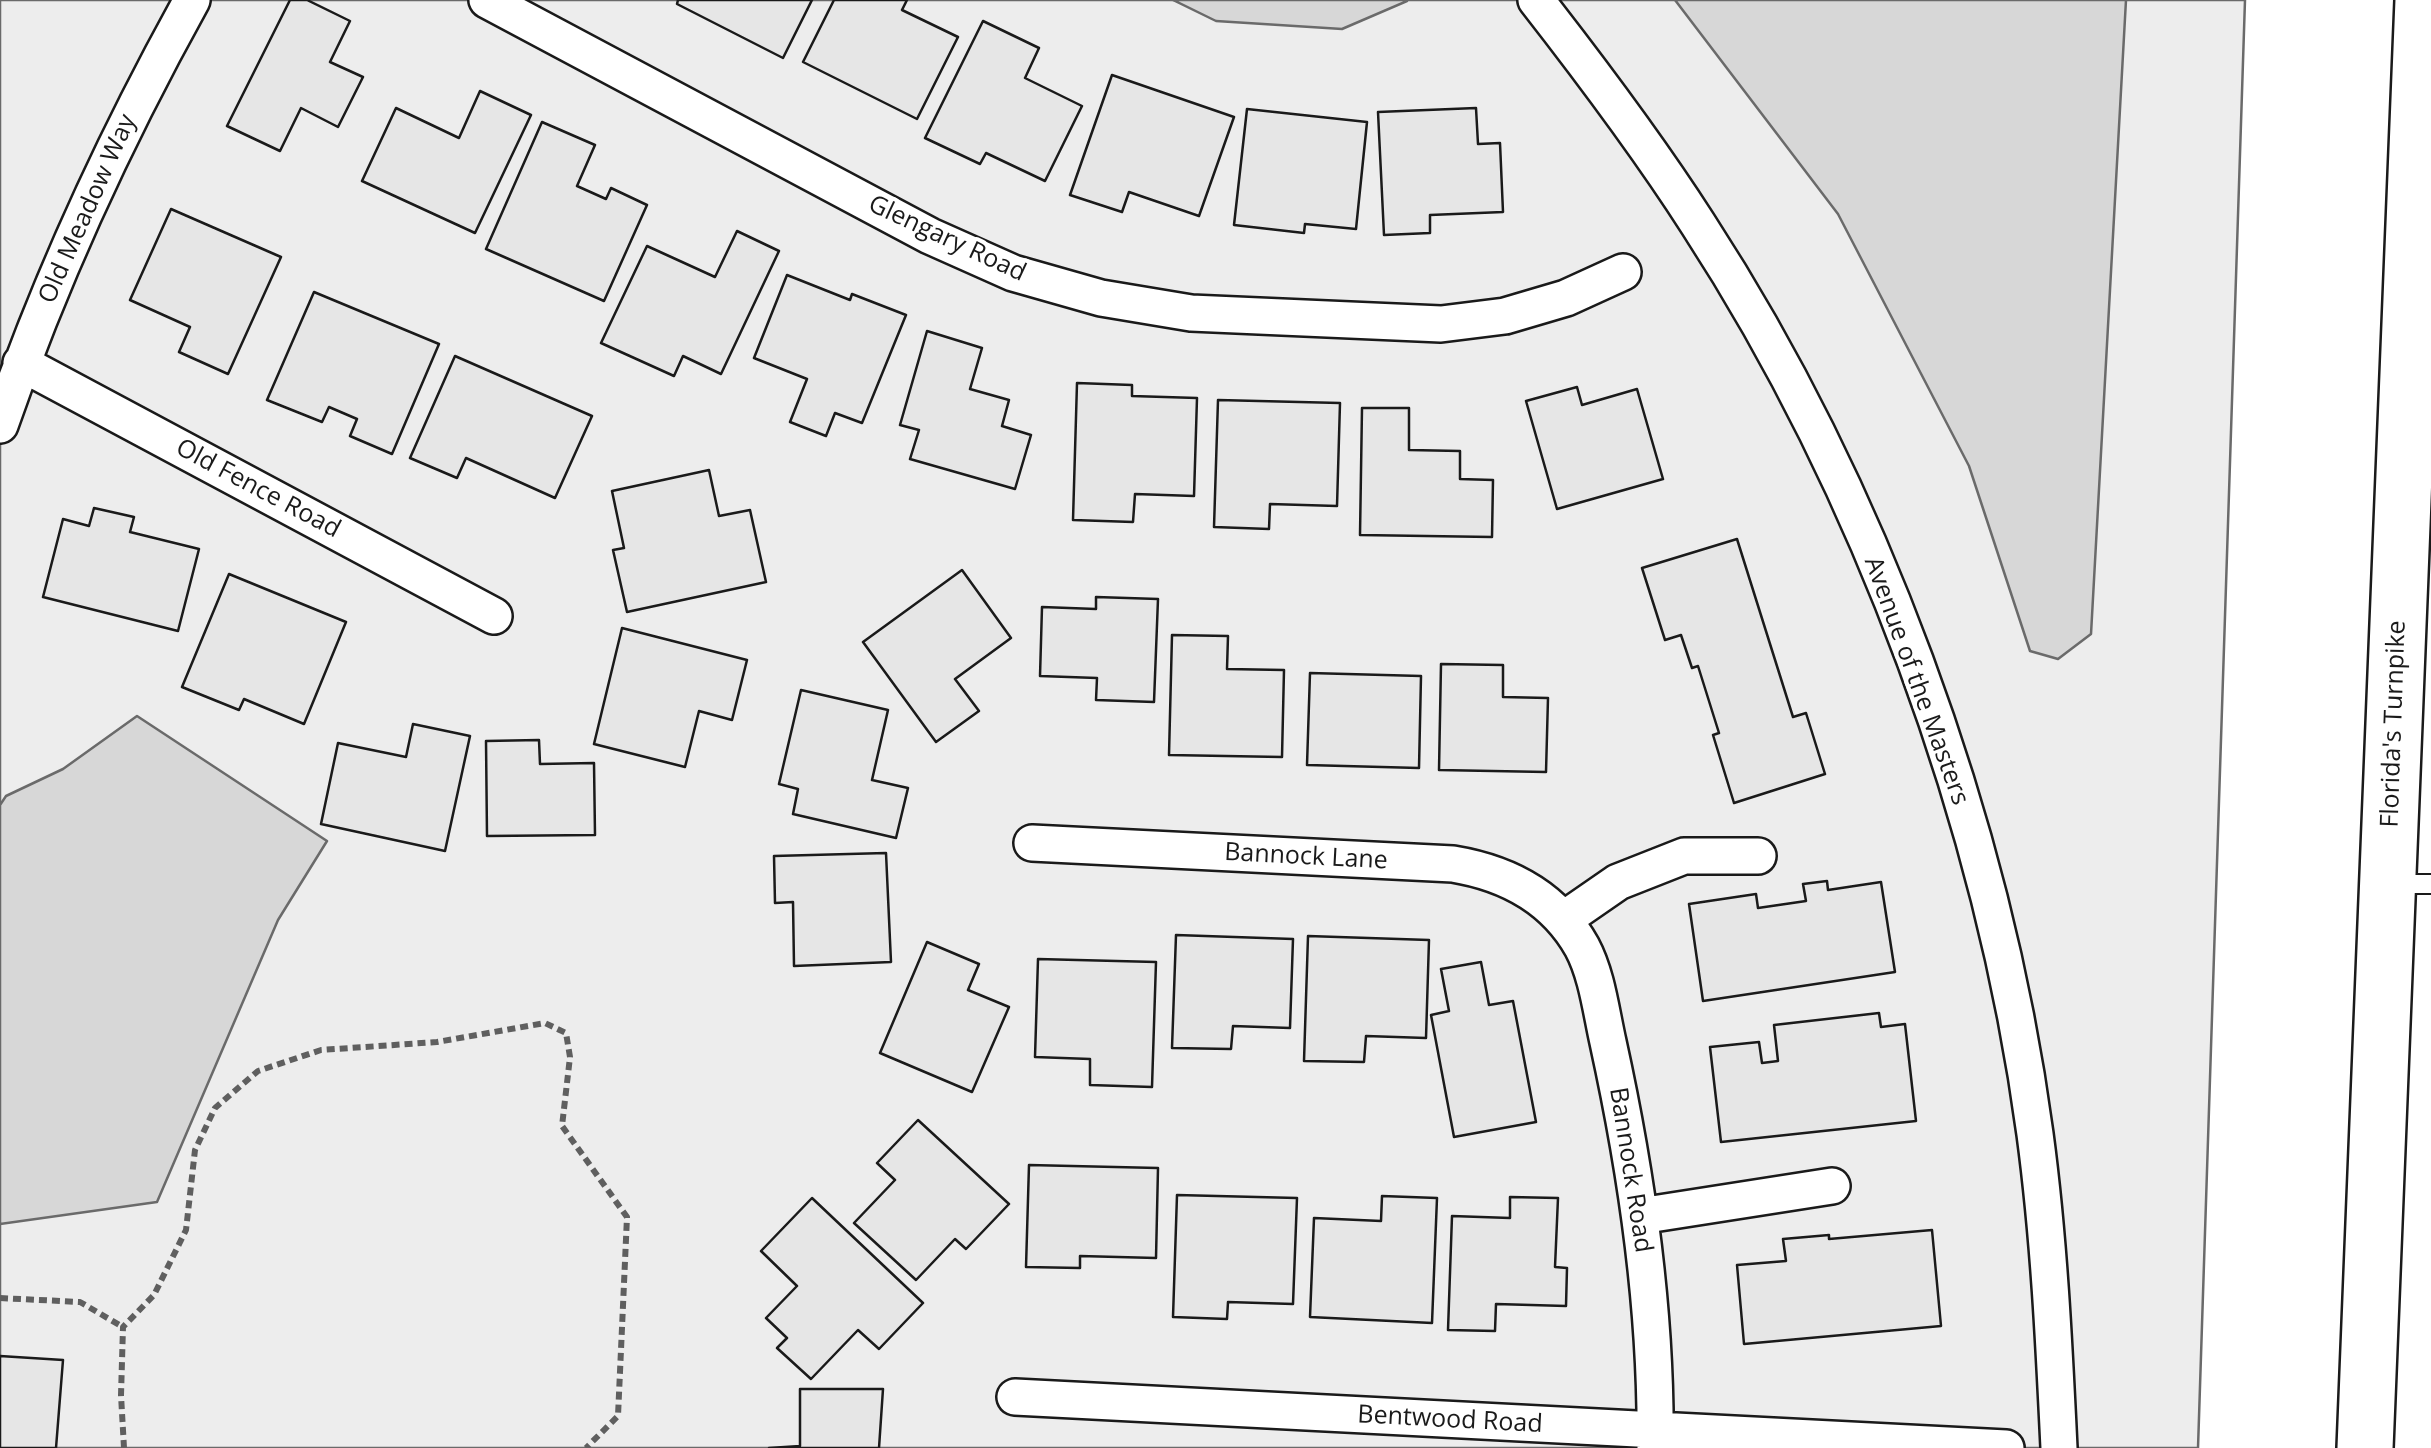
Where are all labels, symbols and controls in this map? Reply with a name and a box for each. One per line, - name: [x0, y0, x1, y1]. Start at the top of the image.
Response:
- street label: Old Meadow Way: [33, 110, 143, 308]
- street label: Glengary Road: [864, 189, 1030, 289]
- street label: Old Fence Road: [171, 433, 345, 545]
- street label: Avenue of the Masters: [1857, 553, 1975, 809]
- street label: Florida's Turnpike: [2375, 620, 2413, 828]
- street label: Bannock Lane: [1223, 838, 1389, 876]
- street label: Bannock Road: [1602, 1085, 1658, 1255]
- street label: Bentwood Road: [1357, 1400, 1543, 1440]

